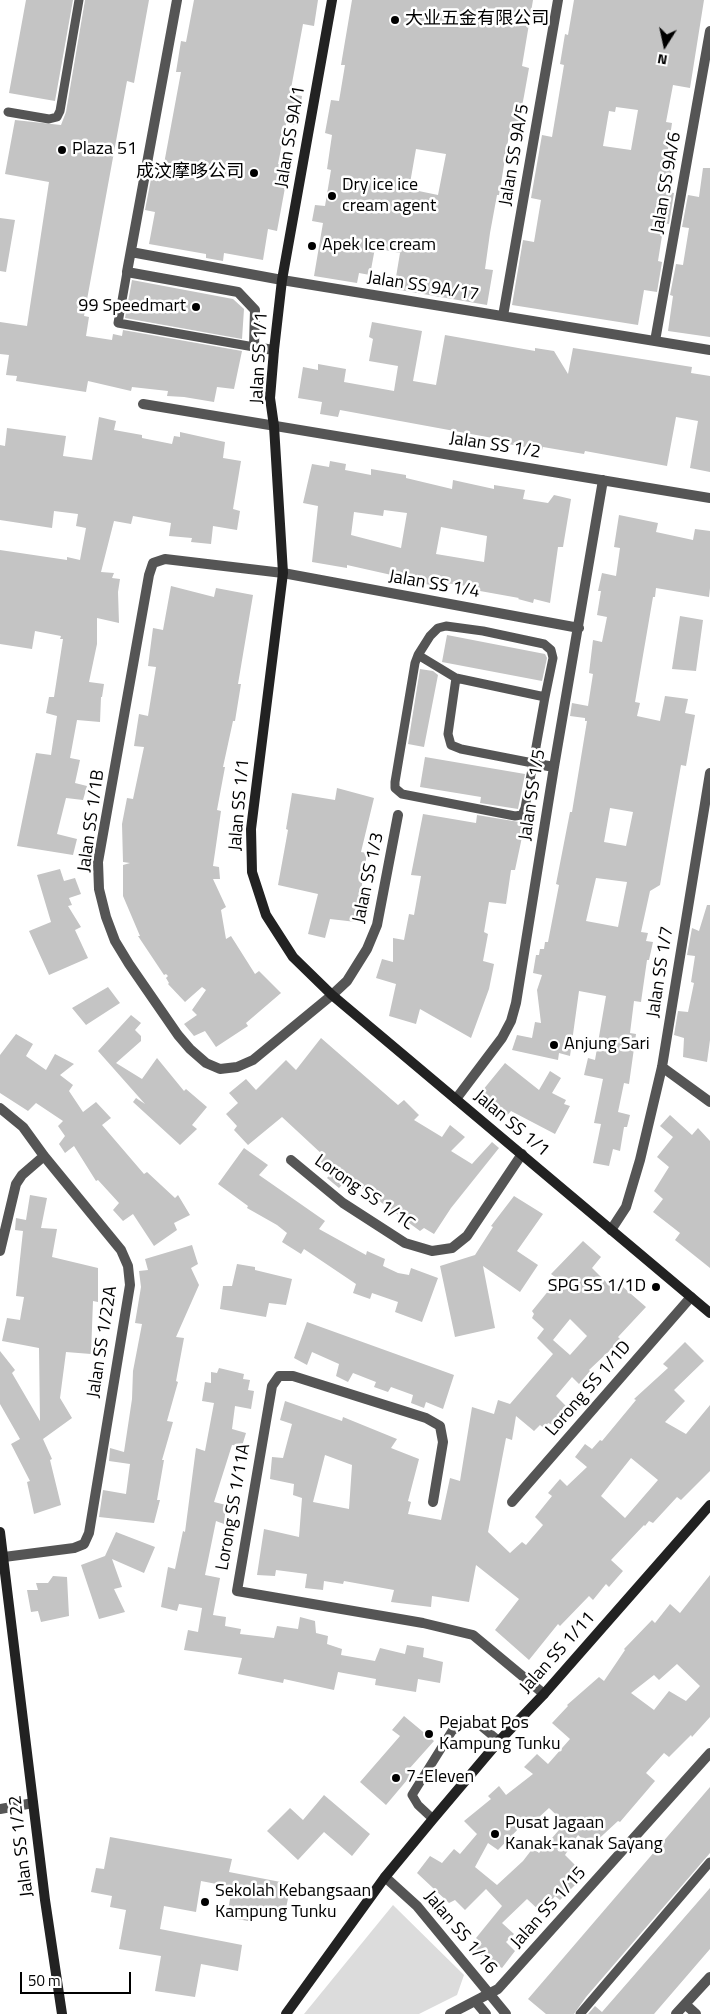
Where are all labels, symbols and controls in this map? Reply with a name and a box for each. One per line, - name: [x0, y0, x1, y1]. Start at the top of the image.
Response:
- place label: 大业五金有限公司: [405, 9, 549, 31]
- marker: 大业五金有限公司: [389, 14, 401, 26]
- north arrow: [640, 20, 690, 70]
- text: N: [656, 49, 669, 71]
- street label: Jalan SS 9A/1: [271, 85, 311, 189]
- street label: Jalan SS 9A/5: [495, 103, 535, 207]
- street label: Jalan SS 9A/6: [647, 131, 687, 235]
- place label: Plaza 51: [72, 139, 137, 161]
- marker: Plaza 51: [56, 144, 68, 156]
- place label: 成汶摩哆公司: [136, 162, 244, 184]
- marker: 成汶摩哆公司: [248, 167, 260, 179]
- place label: Dry ice ice cream agent: [342, 175, 436, 218]
- marker: Dry ice ice cream agent: [326, 190, 338, 202]
- place label: Apek Ice cream: [322, 235, 436, 257]
- marker: Apek Ice cream: [306, 240, 318, 252]
- street label: Jalan SS 9A/17: [366, 268, 480, 306]
- place label: 99 Speedmart: [78, 296, 186, 318]
- marker: 99 Speedmart: [190, 301, 202, 313]
- street label: Jalan SS 1/1: [247, 311, 273, 405]
- street label: Jalan SS 1/2: [448, 428, 542, 464]
- street label: Jalan SS 1/4: [387, 566, 481, 604]
- street label: Jalan SS 1/5: [515, 748, 551, 842]
- street label: Jalan SS 1/1: [225, 758, 255, 852]
- street label: Jalan SS 1/1B: [74, 768, 110, 874]
- street label: Jalan SS 1/3: [349, 831, 389, 925]
- street label: Jalan SS 1/7: [643, 925, 679, 1019]
- place label: Anjung Sari: [564, 1034, 650, 1056]
- marker: Anjung Sari: [548, 1039, 560, 1051]
- street label: Jalan SS 1/1: [469, 1086, 553, 1162]
- street label: Lorong SS 1/1C: [310, 1151, 418, 1235]
- place label: SPG SS 1/1D: [548, 1276, 646, 1298]
- marker: SPG SS 1/1D: [650, 1281, 662, 1293]
- street label: Jalan SS 1/22A: [84, 1285, 122, 1399]
- street label: Lorong SS 1/1D: [542, 1337, 636, 1441]
- street label: Lorong SS 1/11A: [212, 1442, 256, 1572]
- street label: Jalan SS 1/11: [516, 1608, 600, 1698]
- place label: Pejabat Pos Kampung Tunku: [439, 1713, 561, 1756]
- marker: Pejabat Pos Kampung Tunku: [423, 1728, 435, 1740]
- place label: 7-Eleven: [406, 1767, 474, 1789]
- marker: 7-Eleven: [390, 1772, 402, 1784]
- street label: Jalan SS 1/22: [5, 1794, 39, 1898]
- place label: Pusat Jagaan Kanak-kanak Sayang: [505, 1813, 663, 1856]
- marker: Pusat Jagaan Kanak-kanak Sayang: [489, 1828, 501, 1840]
- street label: Jalan SS 1/15: [507, 1863, 591, 1953]
- place label: Sekolah Kebangsaan Kampung Tunku: [215, 1881, 371, 1924]
- street label: Jalan SS 1/16: [419, 1887, 501, 1979]
- marker: Sekolah Kebangsaan Kampung Tunku: [199, 1896, 211, 1908]
- scale bar: [22, 1962, 134, 1994]
- text: 50 m: [28, 1969, 61, 1992]

